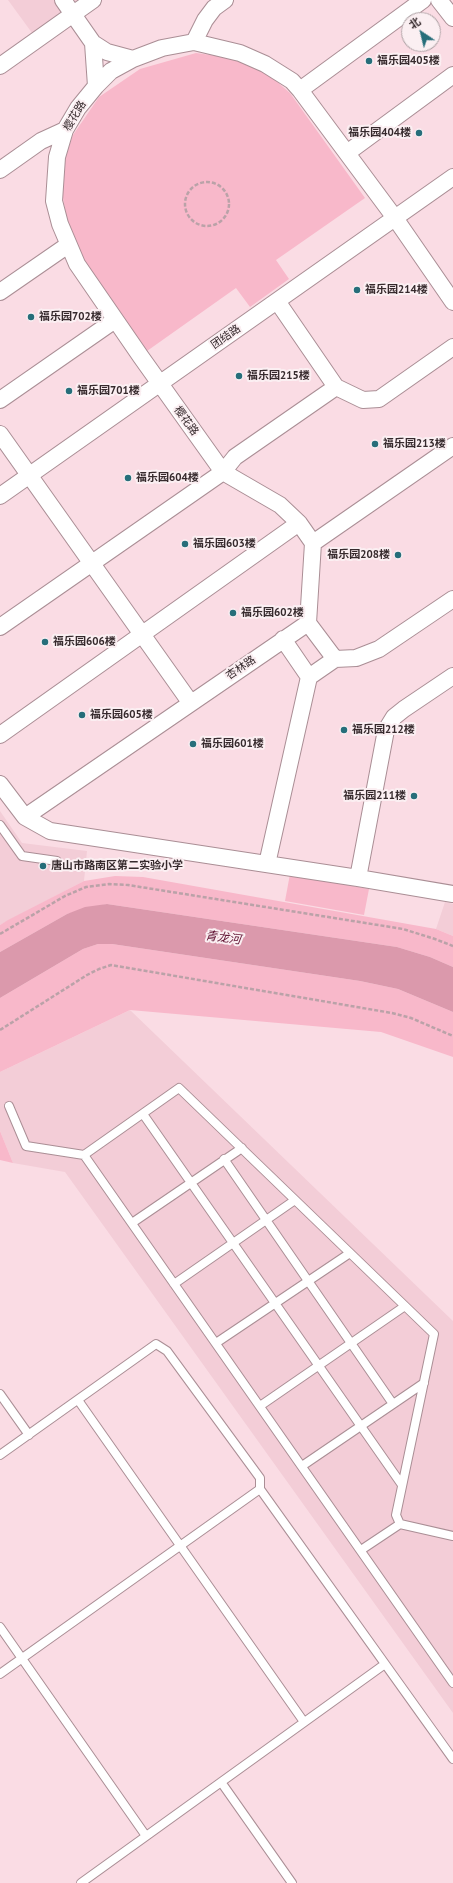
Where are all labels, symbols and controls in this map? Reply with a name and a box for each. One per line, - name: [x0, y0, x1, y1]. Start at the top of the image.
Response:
- north arrow: [401, 12, 441, 52]
- text: 北: [406, 14, 423, 32]
- place label: 福乐园405楼: [377, 54, 440, 68]
- marker: 福乐园405楼: [364, 56, 374, 66]
- street label: 樱花路: [61, 98, 89, 134]
- place label: 福乐园404楼: [348, 126, 411, 140]
- marker: 福乐园404楼: [414, 128, 424, 138]
- place label: 福乐园214楼: [365, 283, 428, 297]
- marker: 福乐园214楼: [352, 285, 362, 295]
- place label: 福乐园702楼: [39, 310, 102, 324]
- marker: 福乐园702楼: [26, 312, 36, 322]
- street label: 团结路: [209, 322, 243, 352]
- place label: 福乐园215楼: [247, 369, 310, 383]
- marker: 福乐园215楼: [234, 371, 244, 381]
- place label: 福乐园701楼: [77, 384, 140, 398]
- marker: 福乐园701楼: [64, 386, 74, 396]
- street label: 樱花路: [171, 404, 201, 438]
- place label: 福乐园213楼: [383, 437, 446, 451]
- marker: 福乐园213楼: [370, 439, 380, 449]
- place label: 福乐园604楼: [136, 471, 199, 485]
- marker: 福乐园604楼: [123, 473, 133, 483]
- place label: 福乐园603楼: [193, 537, 256, 551]
- marker: 福乐园603楼: [180, 539, 190, 549]
- place label: 福乐园208楼: [327, 548, 390, 562]
- marker: 福乐园208楼: [393, 550, 403, 560]
- place label: 福乐园602楼: [241, 606, 304, 620]
- marker: 福乐园602楼: [228, 608, 238, 618]
- place label: 福乐园606楼: [53, 635, 116, 649]
- marker: 福乐园606楼: [40, 637, 50, 647]
- street label: 杏林路: [224, 653, 258, 683]
- place label: 福乐园605楼: [90, 708, 153, 722]
- marker: 福乐园605楼: [77, 710, 87, 720]
- place label: 福乐园212楼: [352, 723, 415, 737]
- marker: 福乐园212楼: [339, 725, 349, 735]
- place label: 福乐园601楼: [201, 737, 264, 751]
- marker: 福乐园601楼: [188, 739, 198, 749]
- place label: 福乐园211楼: [343, 789, 406, 803]
- marker: 福乐园211楼: [409, 791, 419, 801]
- place label: 唐山市路南区第二实验小学: [51, 859, 183, 873]
- marker: 唐山市路南区第二实验小学: [38, 861, 48, 871]
- water label: 青龙河: [204, 929, 242, 947]

